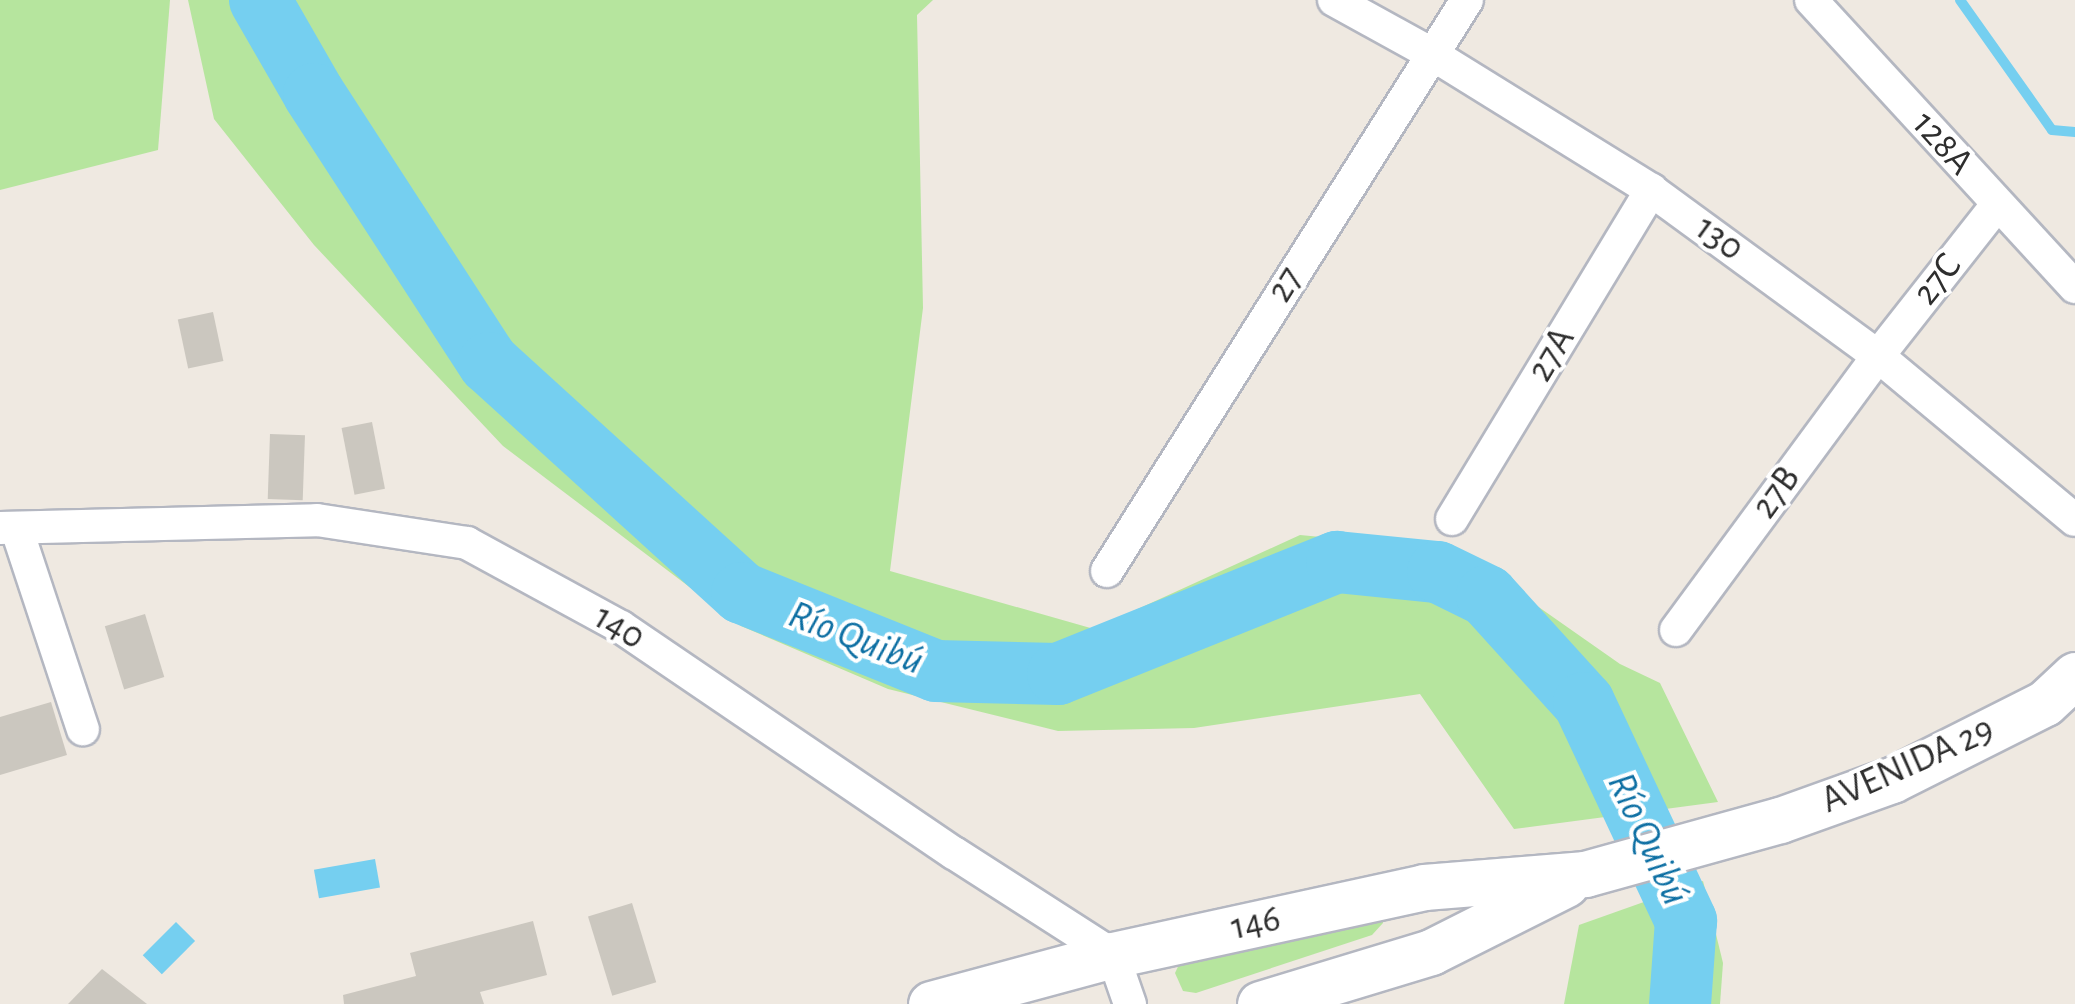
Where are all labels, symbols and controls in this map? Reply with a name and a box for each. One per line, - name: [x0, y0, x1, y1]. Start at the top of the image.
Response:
- street label: 128A: [1902, 103, 1982, 185]
- street label: 130: [1686, 206, 1752, 272]
- street label: 27C: [1904, 245, 1972, 315]
- street label: 27: [1258, 259, 1314, 311]
- street label: 27A: [1518, 320, 1586, 390]
- street label: 27B: [1743, 458, 1811, 528]
- water label: Río Quibú: [782, 590, 930, 686]
- street label: 140: [585, 595, 653, 661]
- street label: AVENIDA 29: [1814, 708, 2002, 824]
- water label: Río Quibú: [1597, 765, 1699, 913]
- street label: 146: [1227, 897, 1285, 951]

